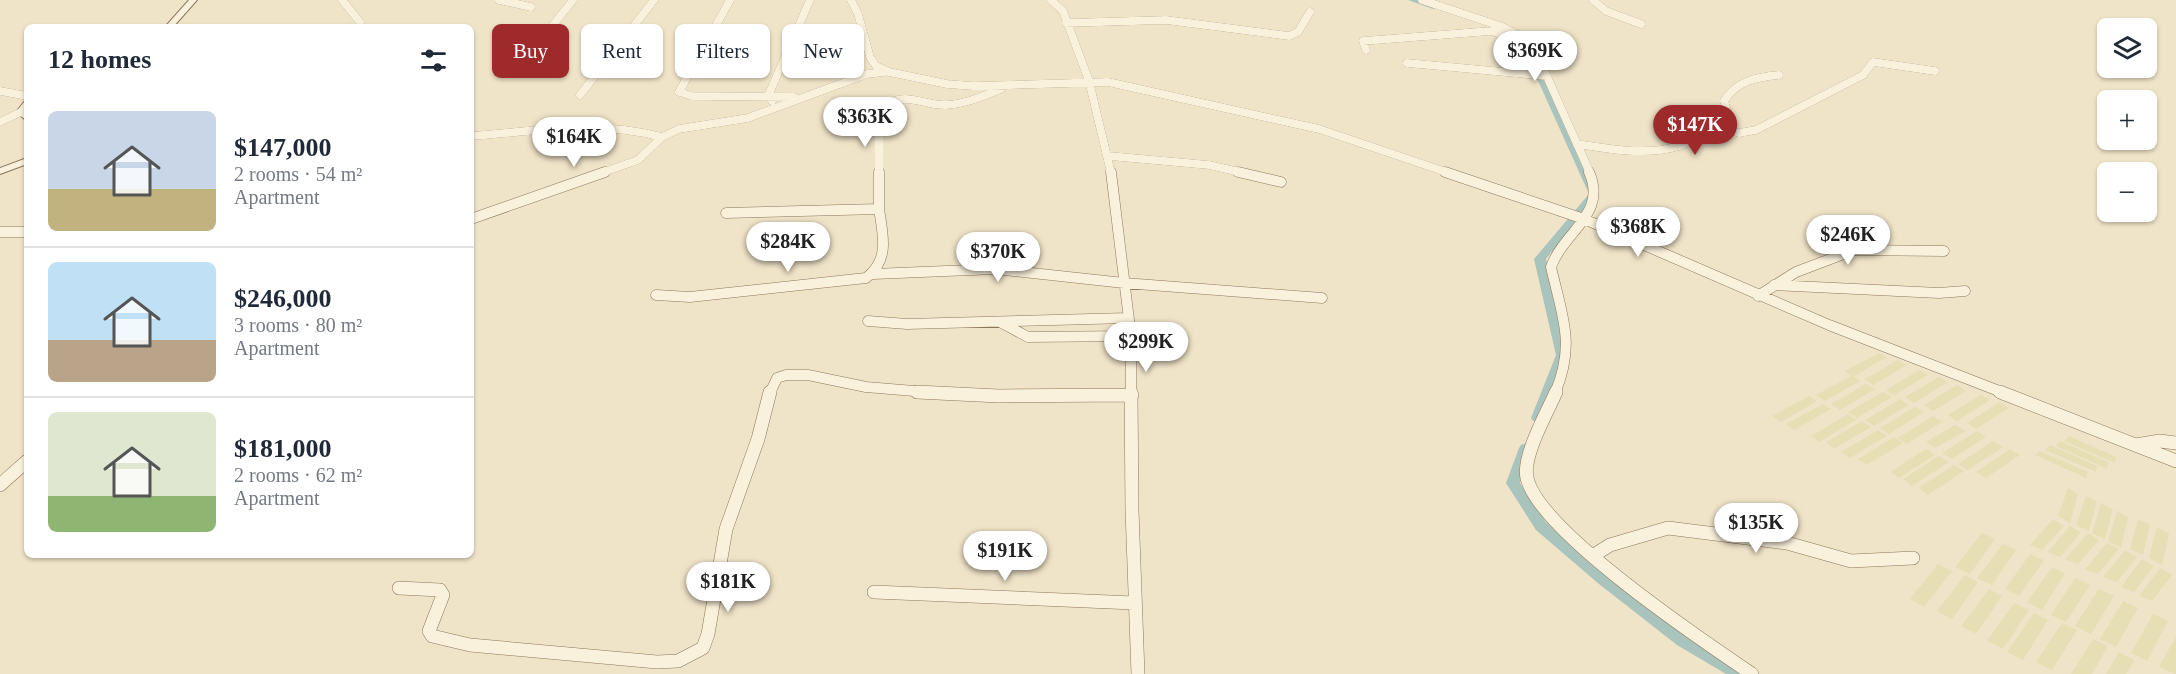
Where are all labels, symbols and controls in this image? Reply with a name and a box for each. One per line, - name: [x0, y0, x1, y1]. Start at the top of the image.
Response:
- map controls: [2097, 18, 2157, 222]
- button: layers: [2097, 18, 2157, 78]
- chip: Buy: [492, 24, 569, 78]
- chip: Rent: [581, 24, 663, 78]
- chip: Filters: [675, 24, 770, 78]
- chip: New: [782, 24, 864, 78]
- pin: $369K: [1493, 31, 1577, 82]
- text: $369K: [1507, 39, 1563, 61]
- icon: filters: [417, 44, 450, 77]
- text: 12 homes: [48, 45, 151, 74]
- button: +: [2097, 90, 2157, 150]
- pin: $363K: [823, 97, 907, 148]
- text: $363K: [837, 105, 893, 127]
- pin: $147K: [1653, 105, 1737, 156]
- text: $147K: [1667, 113, 1723, 135]
- pin: $164K: [532, 117, 616, 168]
- text: $164K: [546, 125, 602, 147]
- text: $147,000: [234, 133, 332, 162]
- icon: home: [96, 135, 168, 207]
- button: −: [2097, 162, 2157, 222]
- text: 2 rooms · 54 m²: [234, 163, 362, 185]
- text: Apartment: [234, 186, 320, 208]
- pin: $368K: [1596, 207, 1680, 258]
- text: $368K: [1610, 215, 1666, 237]
- pin: $246K: [1806, 215, 1890, 266]
- pin: $284K: [746, 222, 830, 273]
- text: $246K: [1820, 223, 1876, 245]
- text: $284K: [760, 230, 816, 252]
- pin: $370K: [956, 232, 1040, 283]
- text: $370K: [970, 240, 1026, 262]
- text: $246,000: [234, 284, 332, 313]
- icon: home: [96, 286, 168, 358]
- text: 3 rooms · 80 m²: [234, 314, 362, 336]
- pin: $299K: [1104, 322, 1188, 373]
- text: $299K: [1118, 330, 1174, 352]
- text: Apartment: [234, 337, 320, 359]
- text: $181,000: [234, 434, 332, 463]
- icon: home: [96, 436, 168, 508]
- text: 2 rooms · 62 m²: [234, 464, 362, 486]
- text: Apartment: [234, 487, 320, 509]
- pin: $135K: [1714, 503, 1798, 554]
- text: $135K: [1728, 511, 1784, 533]
- pin: $191K: [963, 531, 1047, 582]
- text: $191K: [977, 539, 1033, 561]
- pin: $181K: [686, 562, 770, 613]
- text: $181K: [700, 570, 756, 592]

